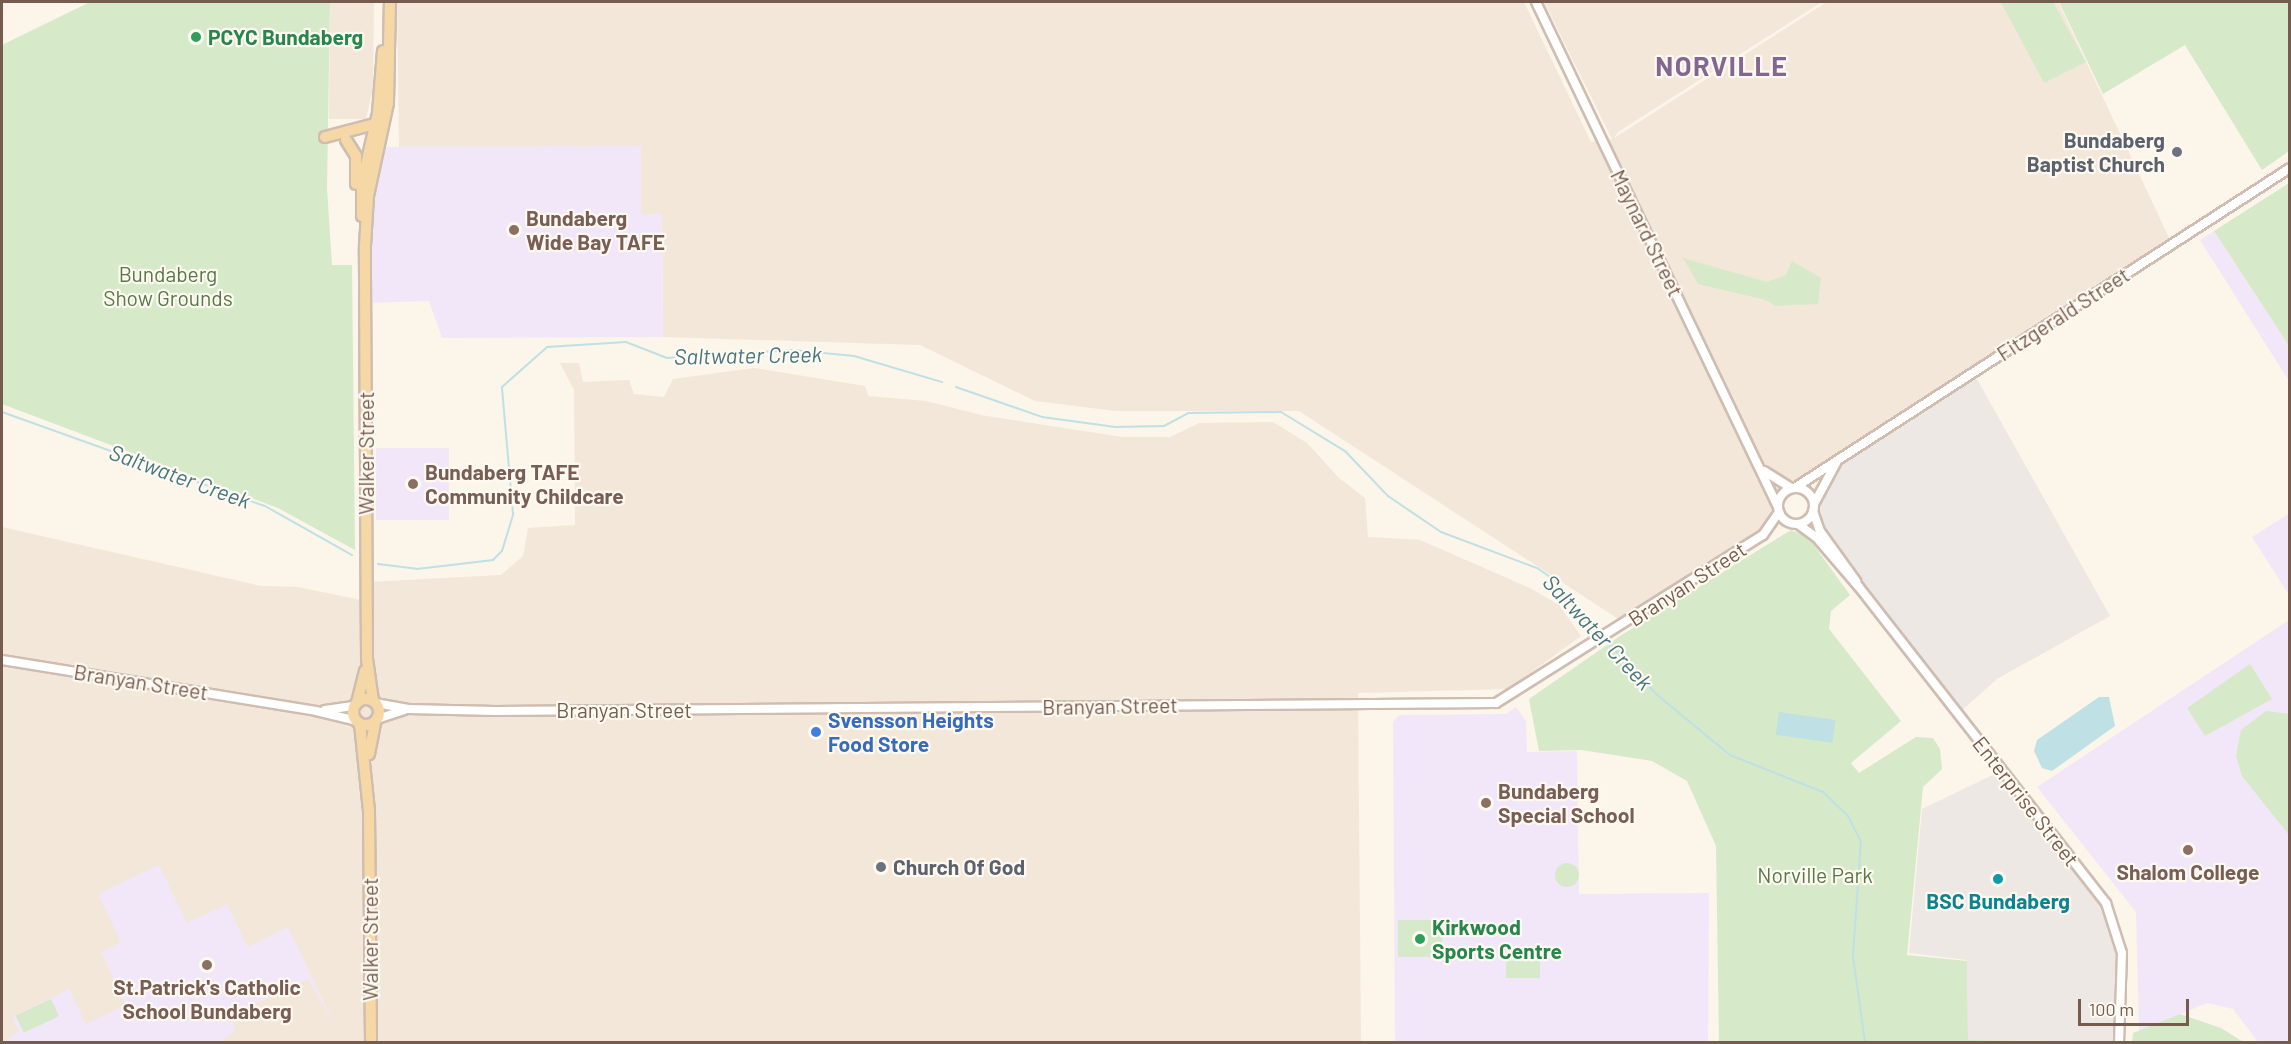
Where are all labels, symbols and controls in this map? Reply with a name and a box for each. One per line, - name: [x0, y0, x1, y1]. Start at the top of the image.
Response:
- place label: PCYC Bundaberg: [208, 24, 363, 50]
- marker: PCYC Bundaberg: [189, 30, 203, 44]
- district label: NORVILLE: [1655, 50, 1789, 82]
- place label: Bundaberg Baptist Church: [2027, 127, 2165, 177]
- marker: Bundaberg Baptist Church: [2170, 145, 2184, 159]
- street label: Maynard Street: [1605, 166, 1689, 300]
- place label: Bundaberg Wide Bay TAFE: [526, 205, 665, 255]
- marker: Bundaberg Wide Bay TAFE: [507, 223, 521, 237]
- park label: Bundaberg Show Grounds: [103, 261, 233, 311]
- street label: Fitzgerald Street: [1992, 262, 2134, 366]
- water label: Saltwater Creek: [674, 341, 822, 369]
- street label: Walker Street: [353, 391, 379, 515]
- water label: Saltwater Creek: [106, 438, 254, 514]
- place label: Bundaberg TAFE Community Childcare: [425, 459, 624, 509]
- marker: Bundaberg TAFE Community Childcare: [406, 477, 420, 491]
- street label: Branyan Street: [1623, 536, 1751, 632]
- water label: Saltwater Creek: [1538, 569, 1658, 695]
- street label: Branyan Street: [72, 659, 210, 705]
- street label: Branyan Street: [1042, 692, 1178, 720]
- street label: Branyan Street: [556, 697, 692, 723]
- place label: Svensson Heights Food Store: [828, 707, 994, 757]
- marker: Svensson Heights Food Store: [809, 725, 823, 739]
- street label: Enterprise Street: [1968, 731, 2084, 871]
- place label: Bundaberg Special School: [1498, 778, 1635, 828]
- marker: Bundaberg Special School: [1479, 796, 1493, 810]
- marker: Shalom College: [2181, 843, 2195, 857]
- place label: Church Of God: [893, 854, 1025, 880]
- place label: Shalom College: [2117, 859, 2259, 885]
- marker: Church Of God: [874, 860, 888, 874]
- park label: Norville Park: [1757, 862, 1873, 888]
- marker: BSC Bundaberg: [1991, 872, 2005, 886]
- street label: Walker Street: [357, 877, 383, 1001]
- place label: BSC Bundaberg: [1926, 888, 2070, 914]
- place label: Kirkwood Sports Centre: [1432, 914, 1562, 964]
- marker: Kirkwood Sports Centre: [1413, 932, 1427, 946]
- marker: St.Patrick's Catholic School Bundaberg: [200, 958, 214, 972]
- place label: St.Patrick's Catholic School Bundaberg: [113, 974, 301, 1024]
- scale bar: [2081, 987, 2192, 1025]
- text: 100 m: [2089, 998, 2134, 1020]

